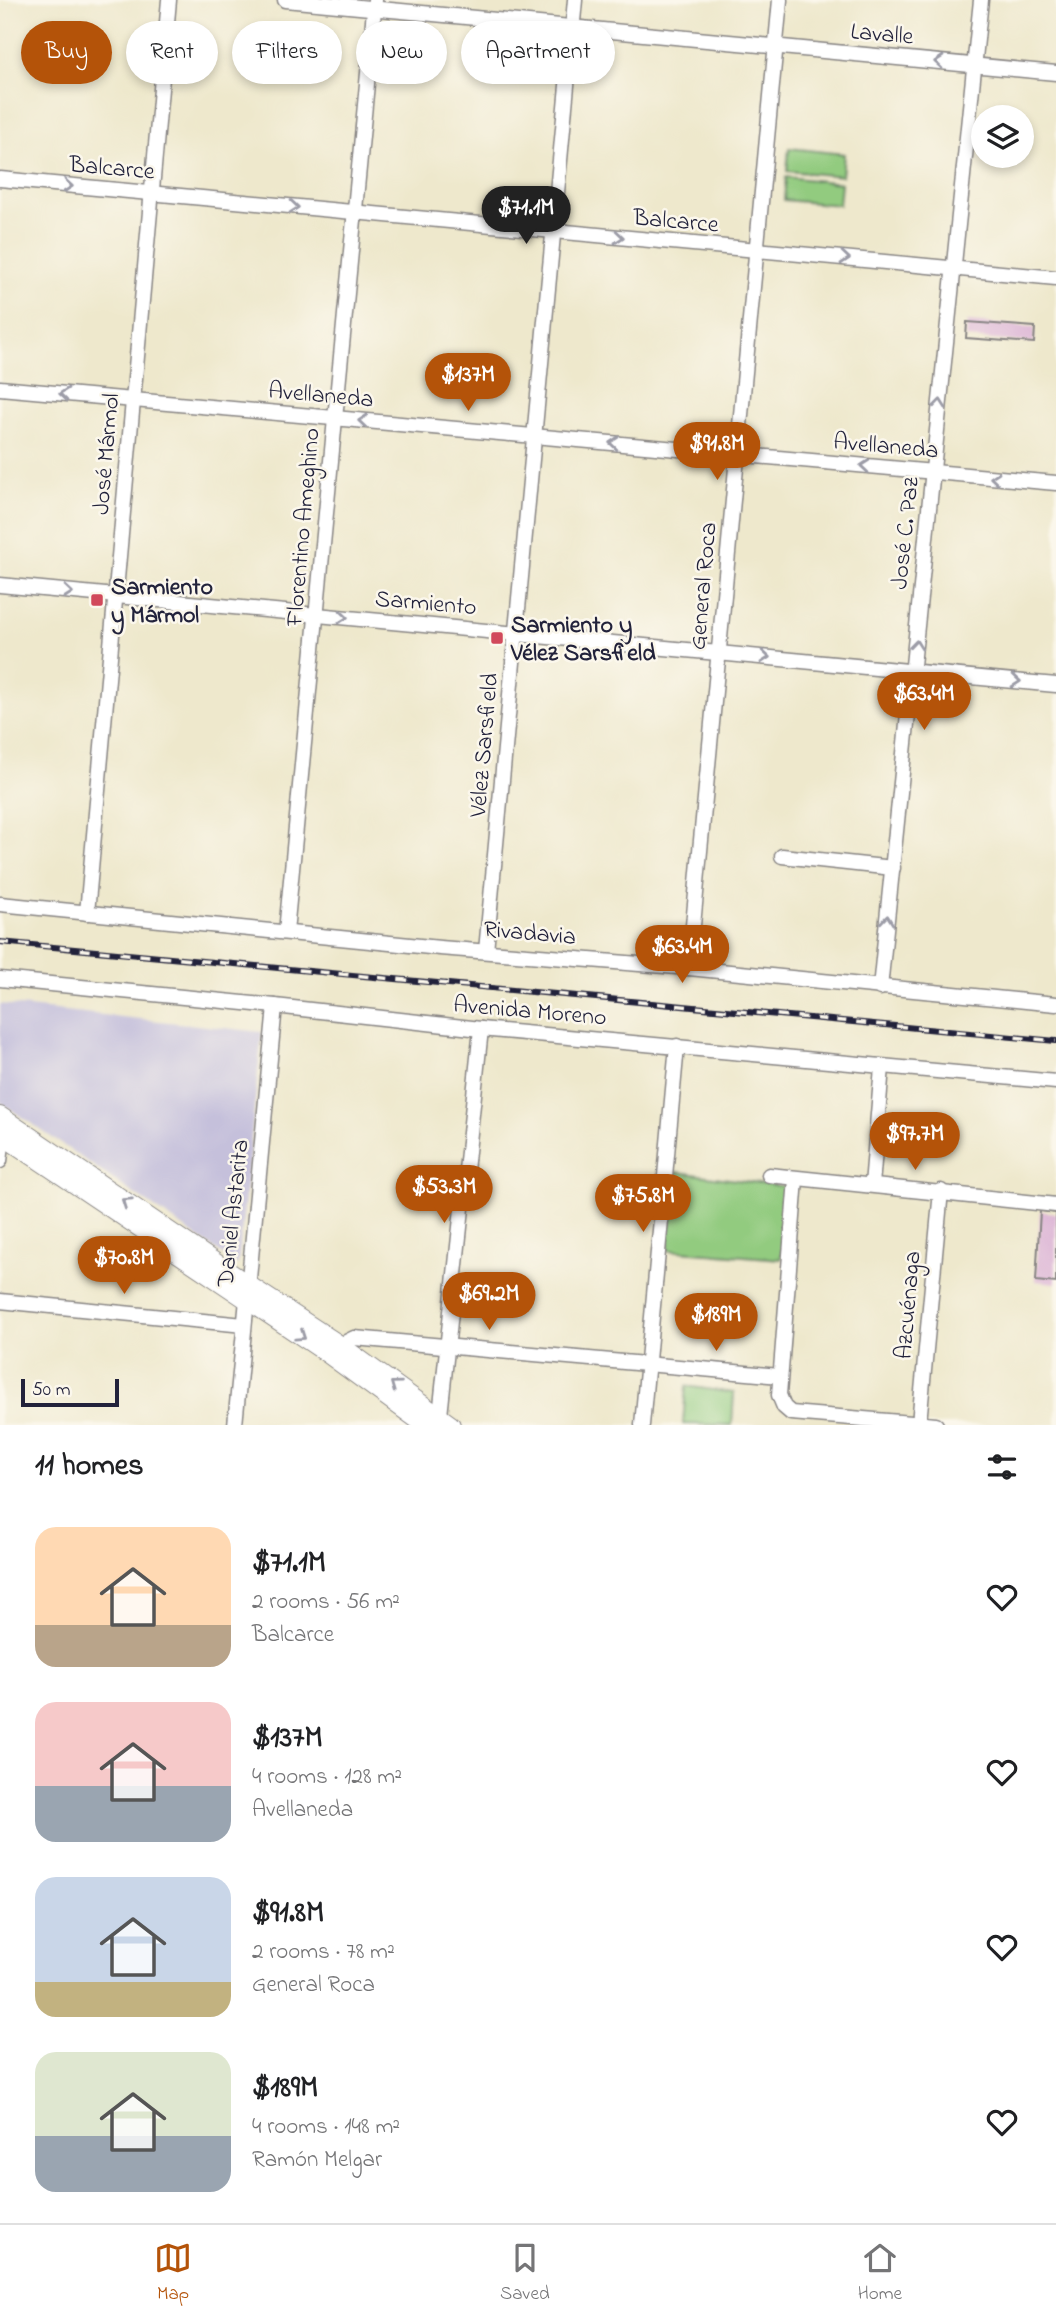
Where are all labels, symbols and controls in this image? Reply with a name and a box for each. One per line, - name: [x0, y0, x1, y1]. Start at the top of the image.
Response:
- street label: Lavalle: [849, 15, 915, 56]
- chip: Buy: [21, 21, 112, 84]
- chip: Rent: [126, 21, 218, 84]
- chip: Filters: [232, 21, 342, 84]
- chip: New: [356, 21, 447, 84]
- chip: Apartment: [461, 21, 615, 84]
- one-way arrow: [933, 54, 945, 69]
- map controls: [971, 105, 1034, 168]
- button: layers: [971, 105, 1034, 168]
- street label: Balcarce: [67, 148, 156, 191]
- one-way arrow: [62, 178, 74, 193]
- pin: $71.1M: [469, 187, 583, 246]
- text: $71.1M: [498, 192, 554, 225]
- one-way arrow: [289, 199, 300, 214]
- street label: Balcarce: [631, 201, 720, 244]
- one-way arrow: [613, 229, 624, 244]
- one-way arrow: [840, 250, 851, 265]
- pin: $137M: [419, 354, 517, 413]
- text: $137M: [441, 359, 495, 392]
- street label: Avellaneda: [267, 374, 375, 419]
- one-way arrow: [58, 386, 69, 401]
- street label: José Mármol: [85, 392, 130, 516]
- one-way arrow: [932, 398, 947, 409]
- one-way arrow: [358, 413, 369, 428]
- pin: $91.8M: [660, 422, 774, 482]
- street label: Avellaneda: [832, 425, 940, 470]
- street label: Florentino Ameghino: [278, 427, 331, 629]
- text: $91.8M: [689, 428, 745, 461]
- one-way arrow: [608, 436, 619, 451]
- one-way arrow: [859, 459, 870, 474]
- one-way arrow: [989, 471, 1000, 486]
- street label: José C. Paz: [883, 474, 930, 591]
- street label: General Roca: [681, 521, 728, 652]
- place label: Sarmiento y Mármol: [111, 571, 213, 635]
- street label: Sarmiento: [374, 583, 478, 626]
- one-way arrow: [62, 584, 74, 599]
- marker: Sarmiento y Mármol: [89, 592, 105, 608]
- place label: Sarmiento y Vélez Sarsfield: [510, 609, 656, 672]
- one-way arrow: [337, 610, 349, 625]
- marker: Sarmiento y Vélez Sarsfield: [489, 630, 505, 646]
- one-way arrow: [908, 639, 923, 651]
- one-way arrow: [760, 649, 771, 664]
- street label: Vélez Sarsfield: [462, 671, 509, 820]
- pin: $63.4M: [867, 672, 981, 732]
- one-way arrow: [1011, 673, 1022, 688]
- text: $63.4M: [893, 678, 955, 711]
- street label: Rivadavia: [482, 913, 578, 956]
- one-way arrow: [880, 914, 895, 926]
- pin: $63.4M: [625, 926, 739, 985]
- text: $63.4M: [651, 931, 713, 964]
- street label: Avenida Moreno: [452, 988, 608, 1037]
- pin: $97.7M: [858, 1112, 972, 1172]
- text: $97.7M: [886, 1118, 944, 1151]
- street label: Daniel Astarita: [209, 1138, 260, 1290]
- pin: $53.3M: [387, 1166, 501, 1225]
- text: $53.3M: [412, 1171, 476, 1204]
- pin: $75.8M: [586, 1174, 700, 1234]
- text: $75.8M: [611, 1180, 675, 1213]
- one-way arrow: [121, 1198, 134, 1210]
- pin: $70.8M: [67, 1236, 181, 1296]
- text: $70.8M: [94, 1242, 154, 1275]
- street label: Azcuénaga: [887, 1250, 932, 1361]
- pin: $69.2M: [432, 1272, 546, 1332]
- text: $69.2M: [458, 1278, 520, 1311]
- pin: $189M: [667, 1294, 765, 1353]
- text: $189M: [691, 1299, 741, 1332]
- one-way arrow: [293, 1328, 306, 1340]
- scale bar: [21, 1376, 119, 1408]
- text: 50 m: [32, 1377, 71, 1404]
- one-way arrow: [390, 1381, 403, 1393]
- text: 11 homes: [35, 1445, 143, 1489]
- icon: filters: [983, 1448, 1021, 1486]
- text: $71.1M: [252, 1542, 326, 1586]
- icon: home: [91, 1555, 175, 1639]
- icon: heart: [983, 1578, 1021, 1616]
- text: 2 rooms · 56 m²: [252, 1586, 400, 1619]
- text: Balcarce: [252, 1619, 334, 1652]
- text: $137M: [252, 1717, 323, 1761]
- icon: home: [91, 1730, 175, 1814]
- icon: heart: [983, 1753, 1021, 1791]
- text: 4 rooms · 128 m²: [252, 1761, 402, 1794]
- text: Avellaneda: [252, 1794, 353, 1827]
- text: $91.8M: [252, 1892, 324, 1936]
- icon: home: [91, 1905, 175, 1989]
- icon: heart: [983, 1928, 1021, 1966]
- text: 2 rooms · 78 m²: [252, 1936, 395, 1969]
- text: General Roca: [252, 1969, 375, 2002]
- text: $189M: [252, 2067, 318, 2111]
- icon: home: [91, 2080, 175, 2164]
- icon: heart: [983, 2103, 1021, 2141]
- text: 4 rooms · 148 m²: [252, 2111, 400, 2144]
- text: Ramón Melgar: [252, 2144, 382, 2177]
- tab: Map: [154, 2239, 192, 2308]
- tab: Saved: [500, 2239, 550, 2308]
- tab: Home: [858, 2239, 902, 2308]

